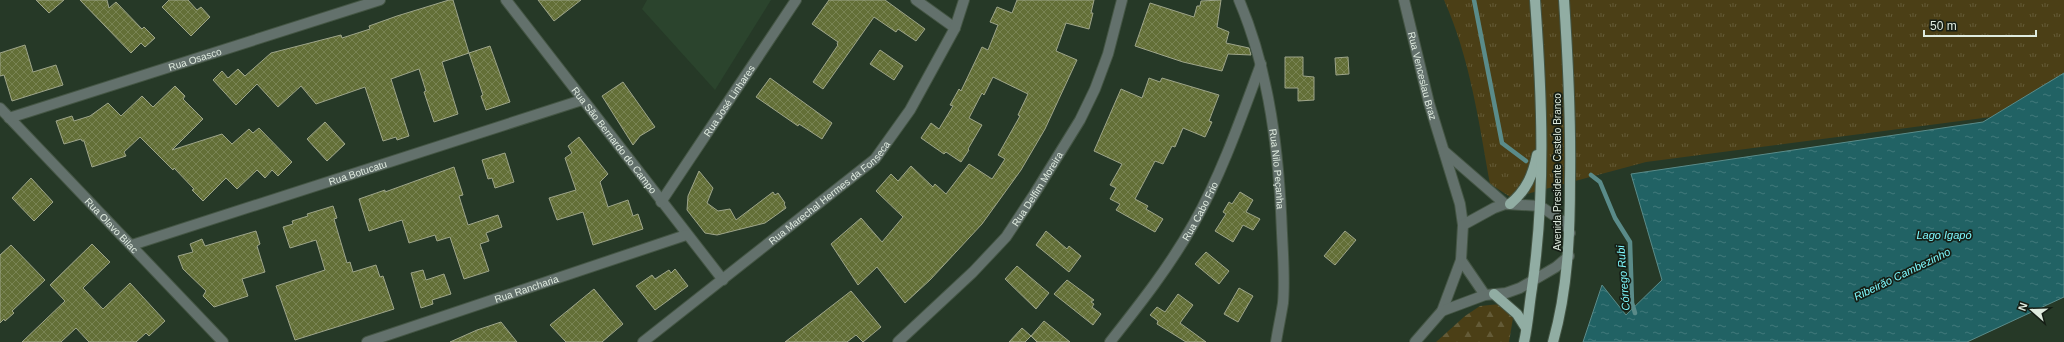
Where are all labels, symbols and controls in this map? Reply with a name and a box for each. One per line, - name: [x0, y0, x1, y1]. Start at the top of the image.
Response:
- scale bar: [1924, 12, 2036, 38]
- text: 50 m: [1930, 19, 1957, 33]
- street label: Rua Venceslau Braz: [1406, 31, 1439, 121]
- street label: Rua Osasco: [167, 46, 223, 73]
- street label: Rua José Linhares: [701, 63, 757, 139]
- street label: Rua São Bernardo do Campo: [569, 85, 659, 196]
- street label: Avenida Presidente Castelo Branco: [1552, 93, 1563, 251]
- street label: Rua Nilo Peçanha: [1267, 128, 1286, 210]
- street label: Rua Marechal Hermes da Fonseca: [767, 139, 892, 247]
- street label: Rua Delfim Moreira: [1010, 149, 1065, 228]
- street label: Rua Botucatu: [327, 158, 388, 187]
- street label: Rua Cabo Frio: [1180, 180, 1220, 243]
- street label: Rua Olavo Bilac: [83, 196, 140, 255]
- water label: Lago Igapó: [1916, 229, 1972, 241]
- water label: Córrego Rubi: [1614, 244, 1632, 311]
- water label: Ribeirão Cambezinho: [1852, 245, 1952, 303]
- street label: Rua Rancharia: [493, 273, 560, 305]
- north arrow: [2012, 290, 2052, 330]
- text: N: [2016, 301, 2030, 312]

